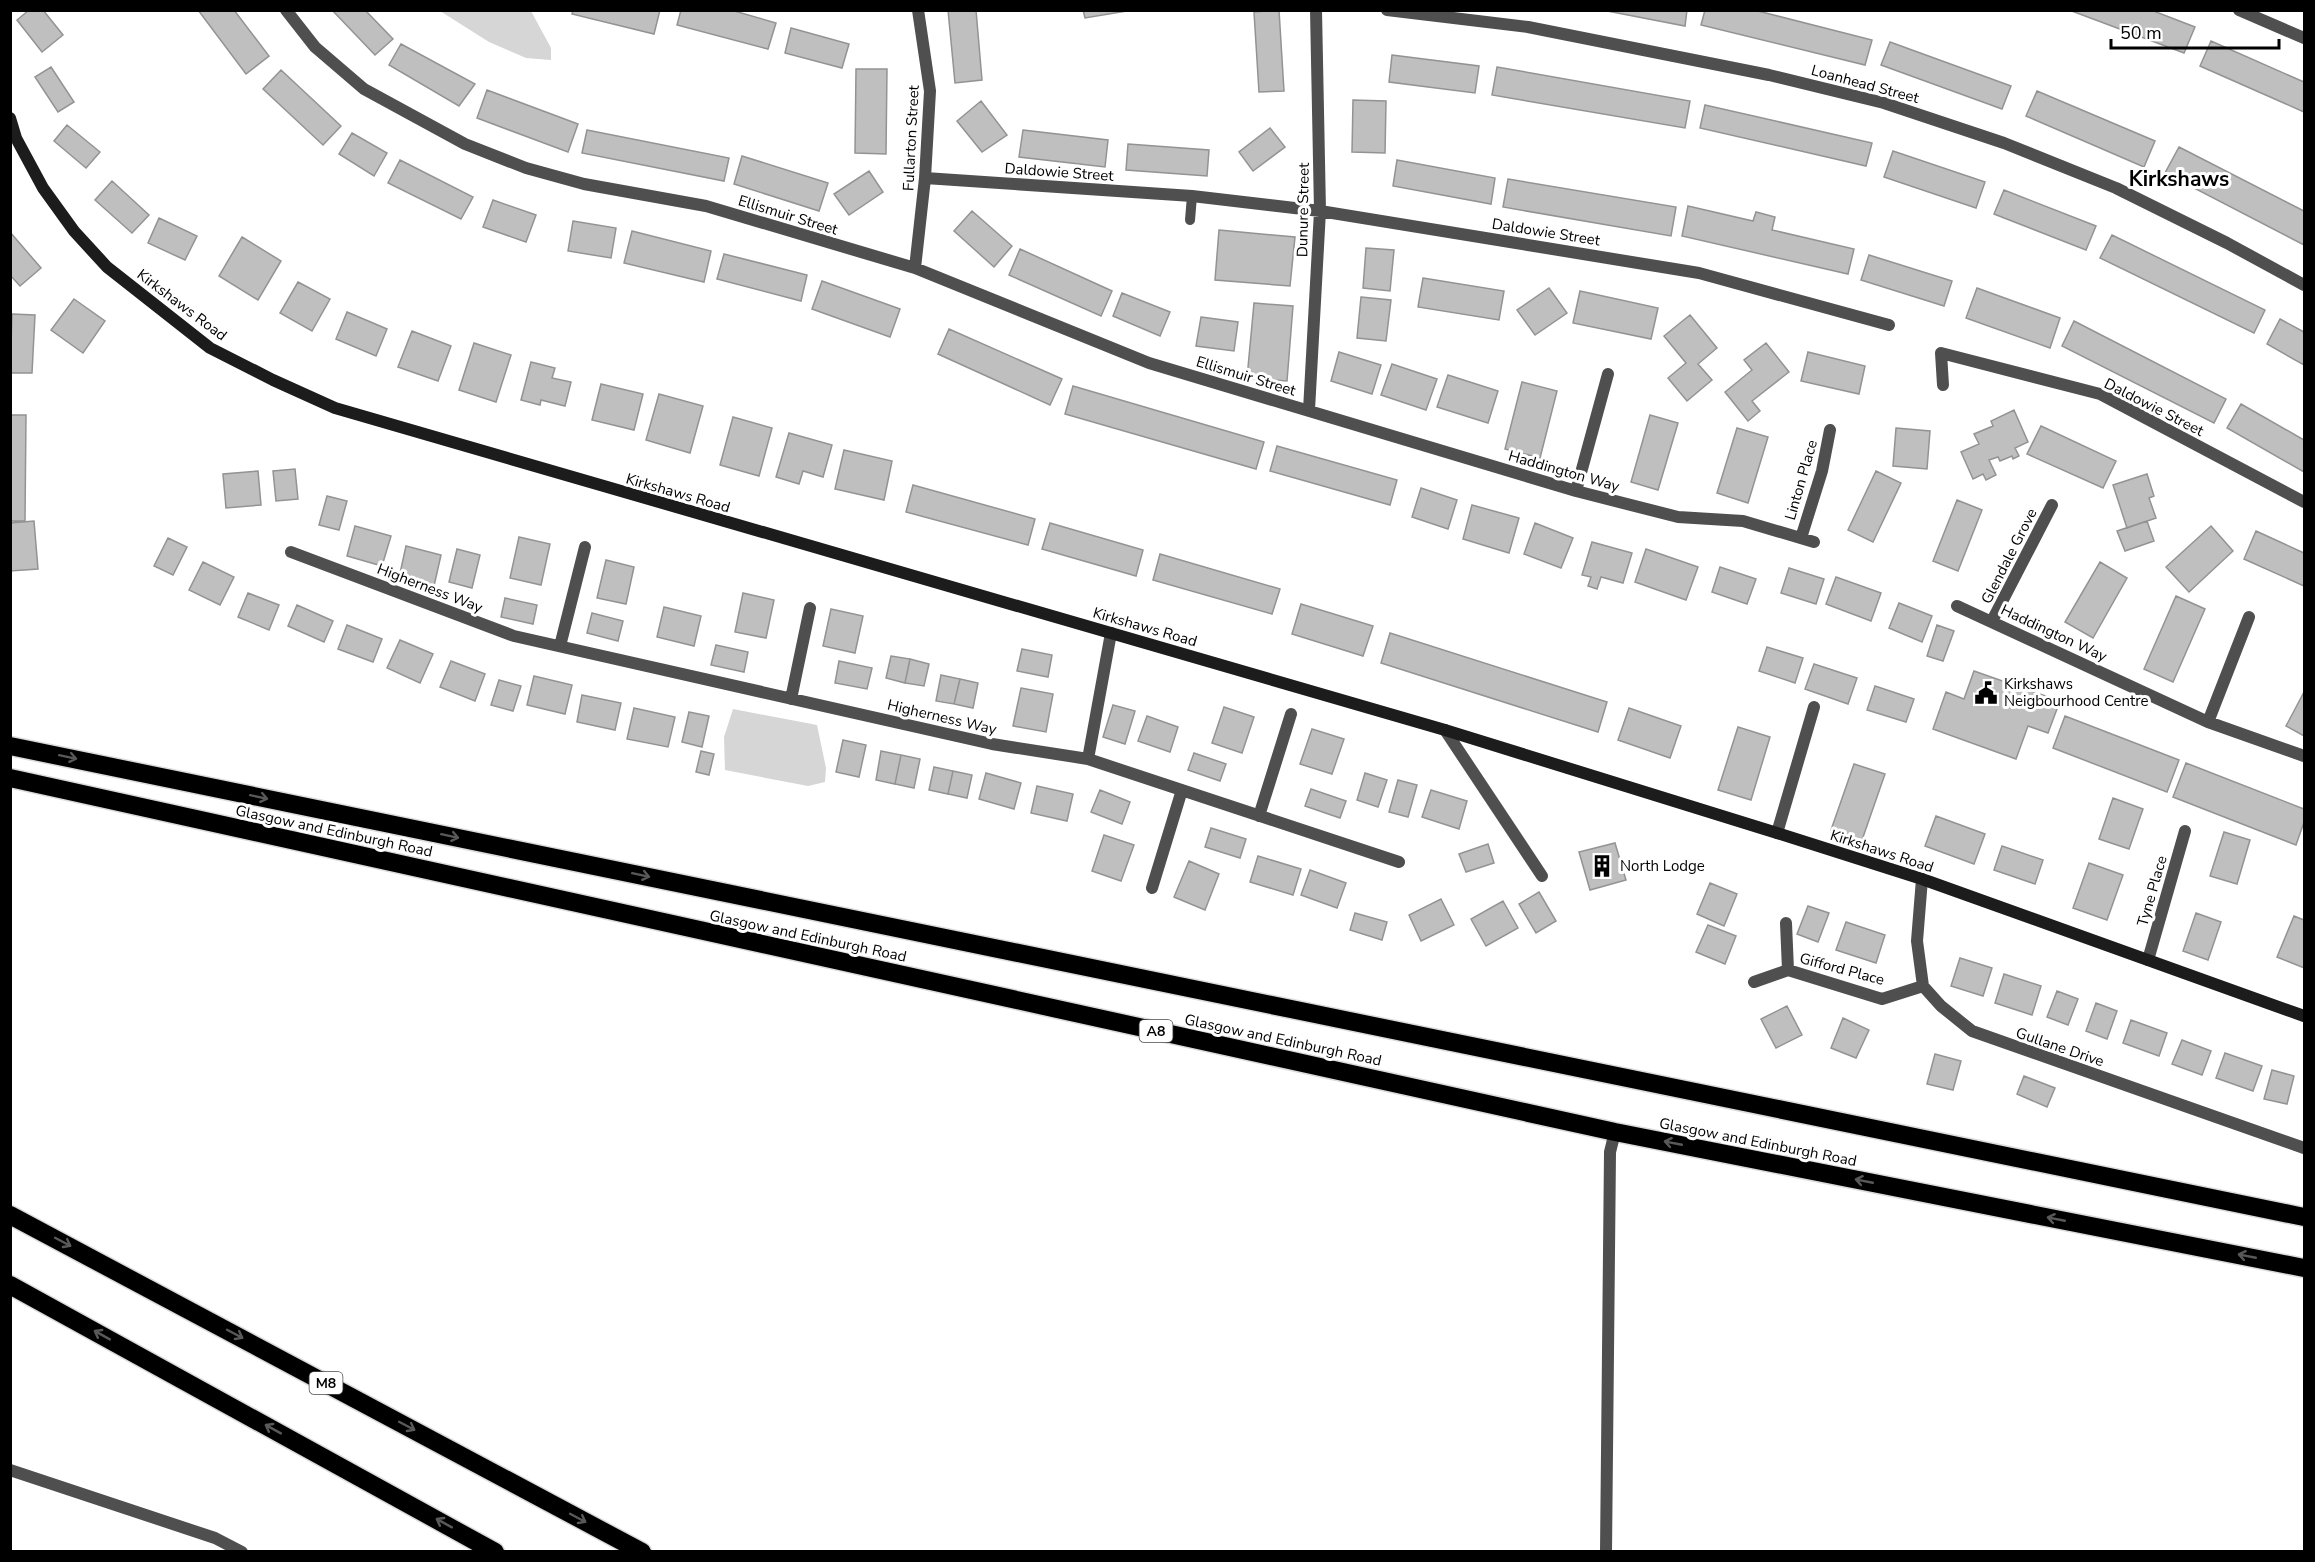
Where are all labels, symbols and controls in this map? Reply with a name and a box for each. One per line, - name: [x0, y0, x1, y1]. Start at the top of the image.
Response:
- scale bar: [2111, 12, 2279, 50]
- text: 50 m: [2120, 21, 2162, 45]
- street label: Loanhead Street: [1809, 60, 1922, 108]
- street label: Fullarton Street: [898, 84, 924, 191]
- street label: Daldowie Street: [1004, 158, 1115, 186]
- street label: Dunure Street: [1292, 162, 1314, 257]
- district label: Kirkshaws: [2129, 165, 2229, 193]
- street label: Ellismuir Street: [736, 190, 841, 240]
- street label: Daldowie Street: [1490, 214, 1602, 251]
- street label: Kirkshaws Road: [133, 265, 231, 345]
- street label: Ellismuir Street: [1194, 351, 1299, 401]
- street label: Daldowie Street: [2101, 373, 2208, 441]
- street label: Linton Place: [1780, 437, 1822, 523]
- street label: Haddington Way: [1506, 446, 1622, 497]
- street label: Kirkshaws Road: [624, 469, 732, 517]
- street label: Glendale Grove: [1976, 505, 2042, 607]
- street label: Higherness Way: [374, 559, 486, 617]
- street label: Haddington Way: [1998, 600, 2110, 666]
- street label: Kirkshaws Road: [1091, 603, 1199, 651]
- place label: Kirkshaws Neigbourhood Centre: [2004, 674, 2149, 711]
- public building icon: Kirkshaws Neigbourhood Centre: [1973, 680, 1999, 706]
- street label: Higherness Way: [885, 695, 999, 739]
- one-way arrow: [58, 752, 77, 763]
- one-way arrow: [249, 792, 268, 803]
- street label: Glasgow and Edinburgh Road: [234, 800, 434, 862]
- street label: Kirkshaws Road: [1828, 825, 1936, 877]
- one-way arrow: [440, 831, 459, 842]
- building icon: North Lodge: [1589, 853, 1615, 879]
- street label: Tyne Place: [2132, 853, 2172, 929]
- place label: North Lodge: [1620, 856, 1705, 876]
- one-way arrow: [631, 870, 650, 881]
- street label: Glasgow and Edinburgh Road: [708, 905, 908, 967]
- street label: Gifford Place: [1797, 948, 1887, 990]
- street label: Glasgow and Edinburgh Road: [1183, 1009, 1383, 1071]
- road number: A8: [1140, 1020, 1172, 1042]
- street label: Gullane Drive: [2013, 1023, 2107, 1071]
- street label: Glasgow and Edinburgh Road: [1657, 1113, 1859, 1171]
- one-way arrow: [1664, 1137, 1683, 1148]
- one-way arrow: [1855, 1175, 1875, 1186]
- one-way arrow: [2046, 1213, 2066, 1224]
- one-way arrow: [53, 1237, 71, 1248]
- one-way arrow: [2238, 1250, 2257, 1261]
- one-way arrow: [94, 1329, 111, 1341]
- one-way arrow: [225, 1329, 243, 1340]
- road number: M8: [310, 1372, 342, 1394]
- one-way arrow: [397, 1421, 415, 1432]
- one-way arrow: [265, 1423, 282, 1435]
- one-way arrow: [569, 1513, 587, 1524]
- one-way arrow: [435, 1517, 453, 1528]

